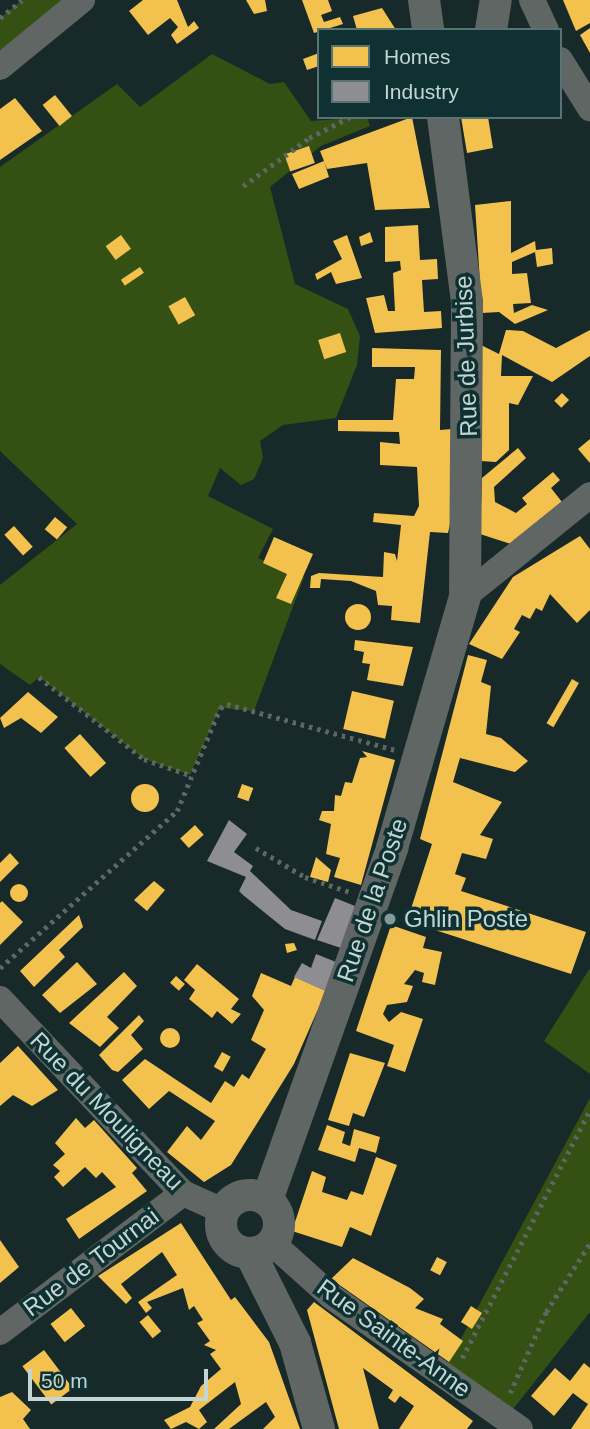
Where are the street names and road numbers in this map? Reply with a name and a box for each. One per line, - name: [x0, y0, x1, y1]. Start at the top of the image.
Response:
- street label: Rue de Jurbise: [449, 275, 483, 437]
- street label: Rue de la Poste: [331, 815, 413, 985]
- street label: Rue du Mouligneau: [24, 1026, 190, 1196]
- street label: Rue de Tournai: [17, 1202, 165, 1322]
- street label: Rue Sainte-Anne: [312, 1273, 476, 1403]

